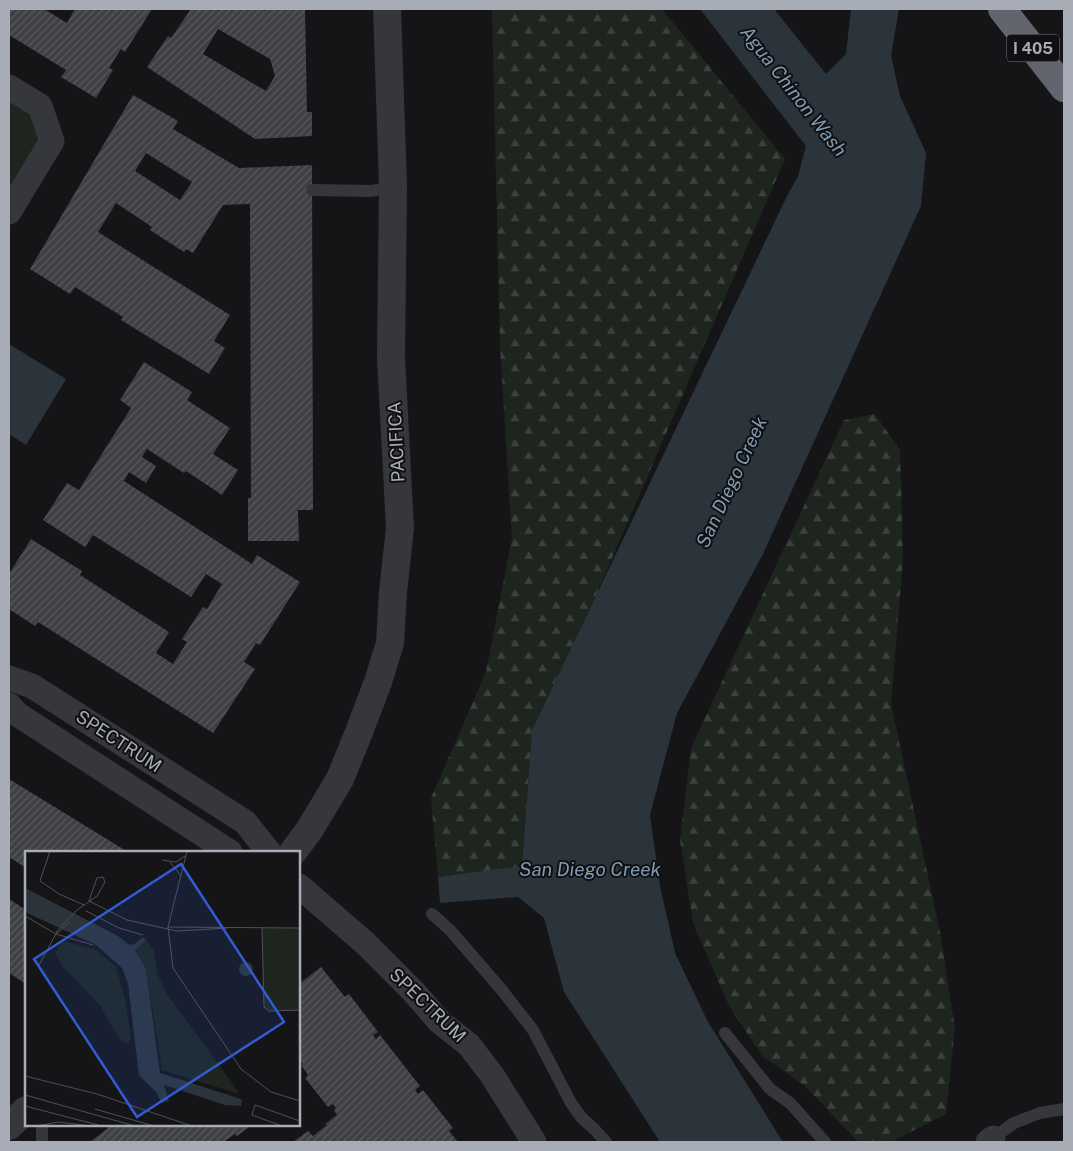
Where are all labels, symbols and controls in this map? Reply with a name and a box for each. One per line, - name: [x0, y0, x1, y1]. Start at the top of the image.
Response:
- water label: Agua Chinon Wash: [736, 21, 852, 161]
- road number: I 405: [1007, 34, 1059, 62]
- street label: PACIFICA: [383, 401, 409, 483]
- water label: San Diego Creek: [691, 412, 771, 551]
- street label: SPECTRUM: [72, 706, 166, 776]
- inset map: [25, 851, 300, 1126]
- water label: San Diego Creek: [519, 858, 662, 880]
- street label: SPECTRUM: [386, 963, 470, 1047]

